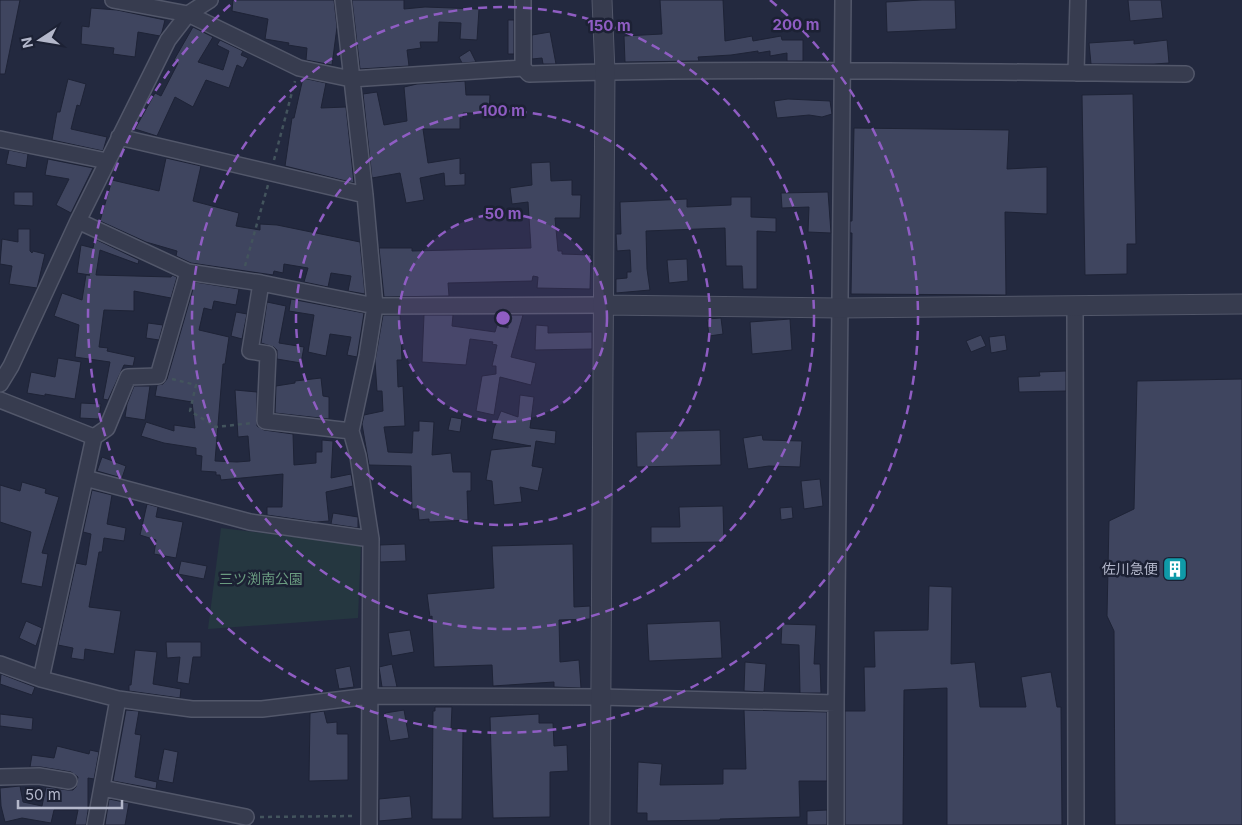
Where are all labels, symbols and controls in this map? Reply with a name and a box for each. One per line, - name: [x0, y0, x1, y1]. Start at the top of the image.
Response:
- north arrow: [15, 15, 65, 65]
- text: 200 m: [773, 15, 819, 34]
- text: 150 m: [587, 16, 631, 35]
- text: N: [17, 36, 36, 50]
- text: 100 m: [481, 101, 525, 120]
- text: 50 m: [485, 204, 521, 223]
- centre of rings: [494, 309, 512, 327]
- building icon: 佐川急便: [1162, 556, 1188, 582]
- place label: 佐川急便: [1102, 560, 1158, 577]
- park label: 三ツ渕南公園: [219, 570, 303, 587]
- scale bar: [18, 778, 121, 810]
- text: 50 m: [25, 785, 61, 804]

